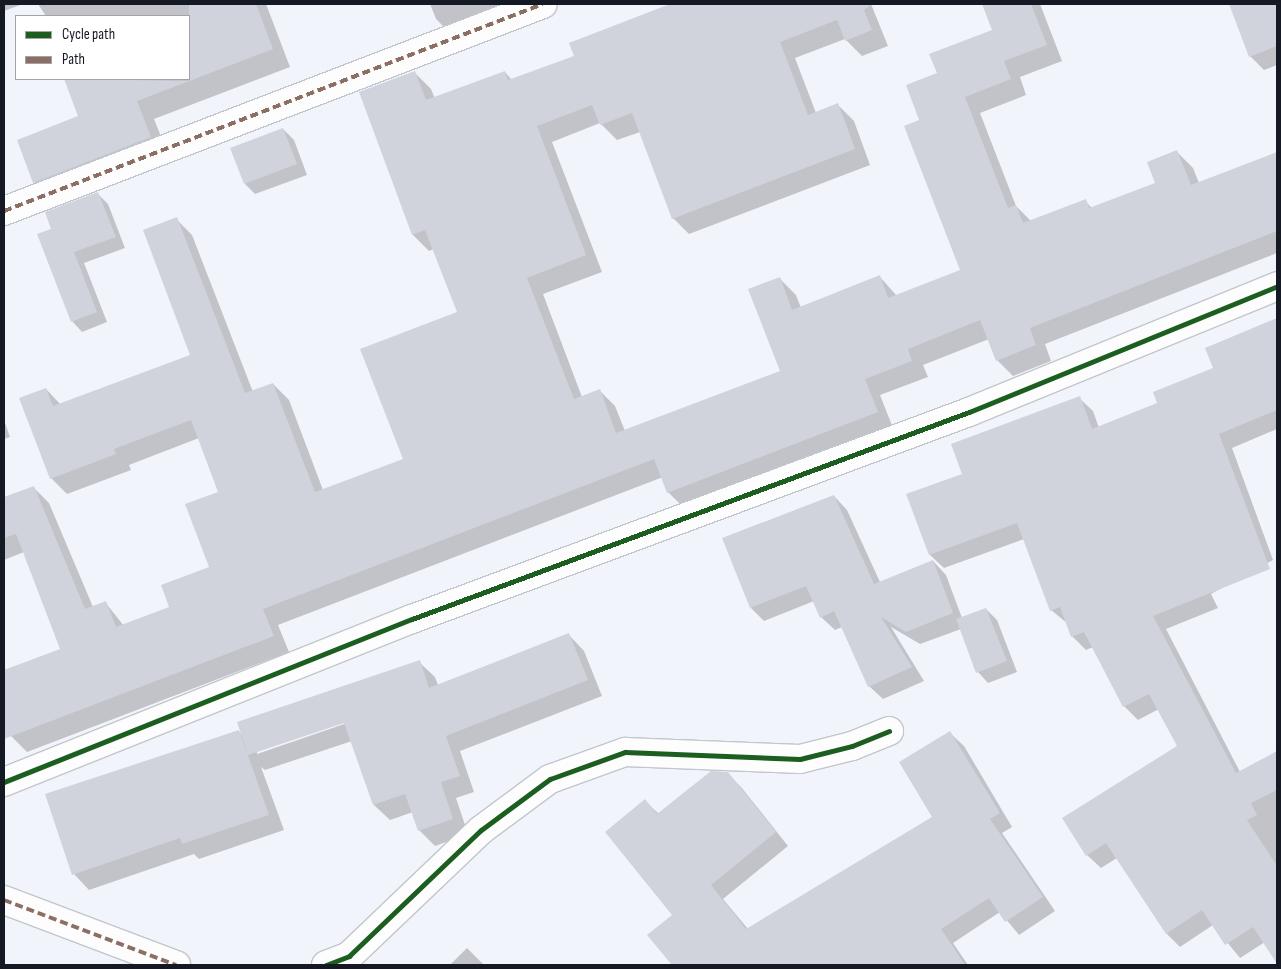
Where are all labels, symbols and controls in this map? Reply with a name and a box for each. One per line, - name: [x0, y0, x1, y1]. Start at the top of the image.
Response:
- legend: [15, 15, 190, 80]
- text: Cycle path: [62, 25, 115, 44]
- text: Path: [62, 50, 85, 69]

